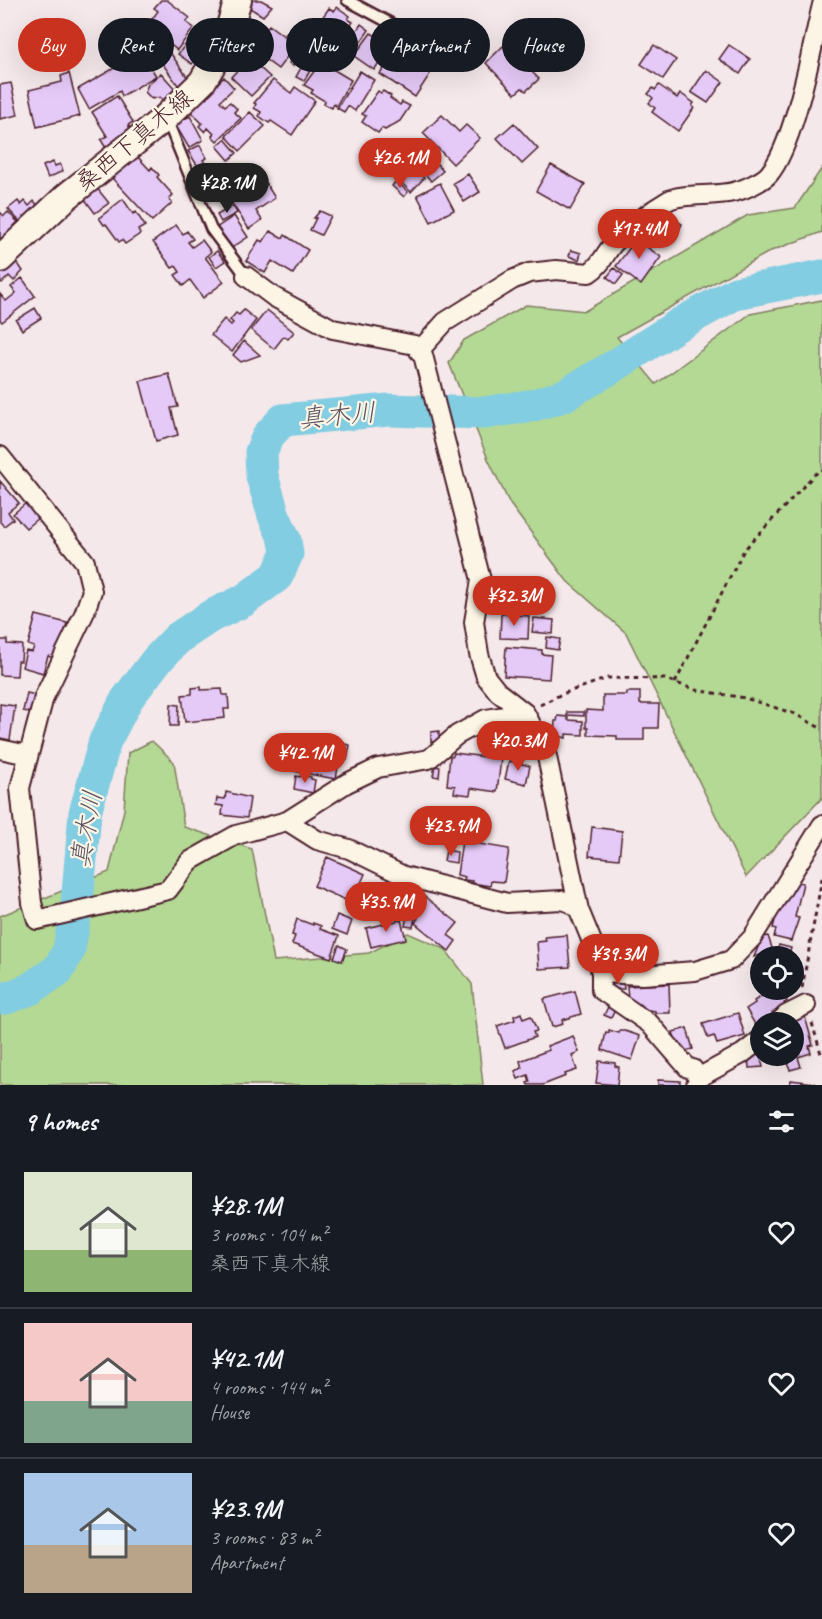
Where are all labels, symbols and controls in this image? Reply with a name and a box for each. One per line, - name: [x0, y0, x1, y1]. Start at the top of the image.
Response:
- chip: Buy: [18, 18, 86, 72]
- chip: Rent: [98, 18, 174, 72]
- chip: Filters: [186, 18, 274, 72]
- chip: New: [286, 18, 358, 72]
- chip: Apartment: [370, 18, 490, 72]
- chip: House: [502, 18, 585, 72]
- street label: 桑西下真木線: [69, 82, 199, 198]
- pin: ¥26.1M: [351, 138, 449, 189]
- text: ¥26.1M: [373, 145, 427, 170]
- pin: ¥28.1M: [178, 163, 276, 214]
- text: ¥28.1M: [200, 170, 254, 195]
- pin: ¥17.4M: [590, 209, 688, 260]
- text: ¥17.4M: [612, 216, 666, 241]
- water label: 真木川: [297, 396, 377, 435]
- pin: ¥32.3M: [465, 576, 563, 627]
- text: ¥32.3M: [487, 583, 541, 608]
- pin: ¥20.3M: [469, 721, 567, 772]
- text: ¥20.3M: [491, 728, 545, 753]
- pin: ¥42.1M: [256, 733, 354, 784]
- text: ¥42.1M: [278, 740, 332, 765]
- water label: 真木川: [63, 788, 110, 870]
- pin: ¥23.9M: [402, 806, 500, 857]
- text: ¥23.9M: [424, 813, 478, 838]
- pin: ¥35.9M: [337, 882, 435, 933]
- text: ¥35.9M: [359, 889, 413, 914]
- pin: ¥39.3M: [569, 934, 667, 985]
- text: ¥39.3M: [591, 941, 645, 966]
- map controls: [750, 946, 804, 1066]
- button: locate: [750, 946, 804, 1000]
- button: layers: [750, 1012, 804, 1066]
- text: 9 homes: [24, 1105, 97, 1138]
- icon: filters: [765, 1105, 798, 1138]
- text: ¥28.1M: [210, 1189, 281, 1222]
- icon: home: [72, 1196, 144, 1268]
- icon: heart: [765, 1216, 798, 1249]
- text: 3 rooms · 104 m²: [210, 1222, 327, 1247]
- text: 桑西下真木線: [210, 1251, 330, 1276]
- text: ¥42.1M: [210, 1342, 281, 1375]
- icon: home: [72, 1347, 144, 1419]
- icon: heart: [765, 1367, 798, 1400]
- text: 4 rooms · 144 m²: [210, 1375, 327, 1400]
- text: House: [210, 1400, 249, 1425]
- text: ¥23.9M: [210, 1492, 281, 1525]
- icon: home: [72, 1497, 144, 1569]
- icon: heart: [765, 1517, 798, 1550]
- text: 3 rooms · 83 m²: [210, 1525, 318, 1550]
- text: Apartment: [210, 1550, 283, 1575]

